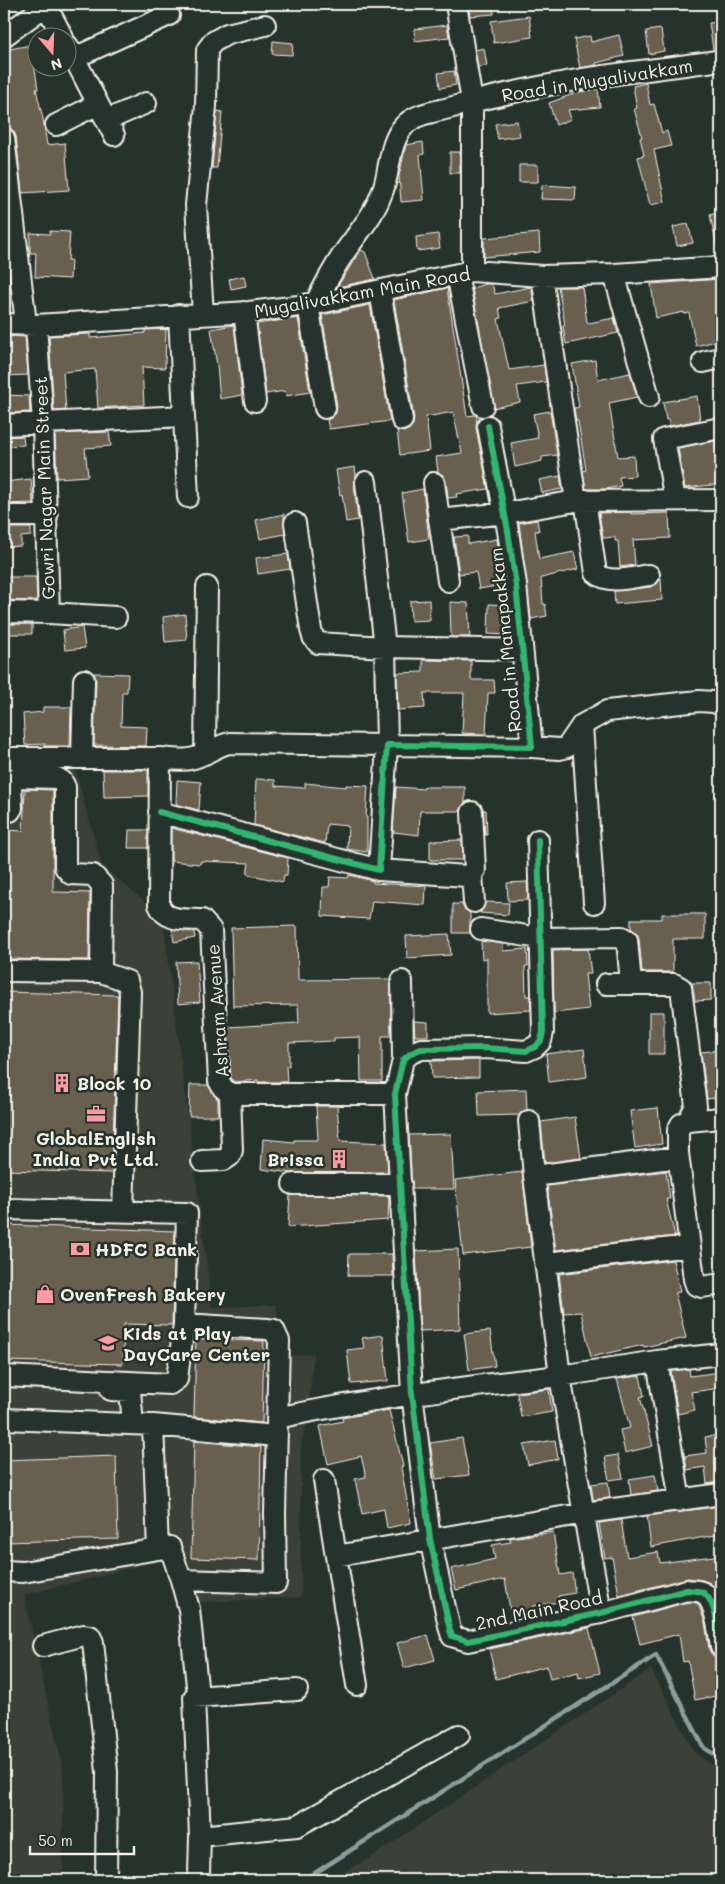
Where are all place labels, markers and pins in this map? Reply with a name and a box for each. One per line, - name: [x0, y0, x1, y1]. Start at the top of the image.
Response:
- place label: Block 10: [77, 1071, 152, 1095]
- building icon: Block 10: [51, 1072, 73, 1094]
- office icon: GlobalEnglish India Pvt Ltd.: [85, 1103, 107, 1125]
- place label: GlobalEnglish India Pvt Ltd.: [33, 1126, 159, 1171]
- place label: Brissa: [267, 1147, 324, 1171]
- building icon: Brissa: [328, 1148, 350, 1170]
- place label: HDFC Bank: [95, 1237, 197, 1261]
- bank icon: HDFC Bank: [69, 1238, 91, 1260]
- place label: OvenFresh Bakery: [60, 1282, 226, 1306]
- shop icon: OvenFresh Bakery: [34, 1283, 56, 1305]
- place label: Kids at Play DayCare Center: [123, 1321, 270, 1366]
- school or university icon: Kids at Play DayCare Center: [97, 1332, 119, 1354]

